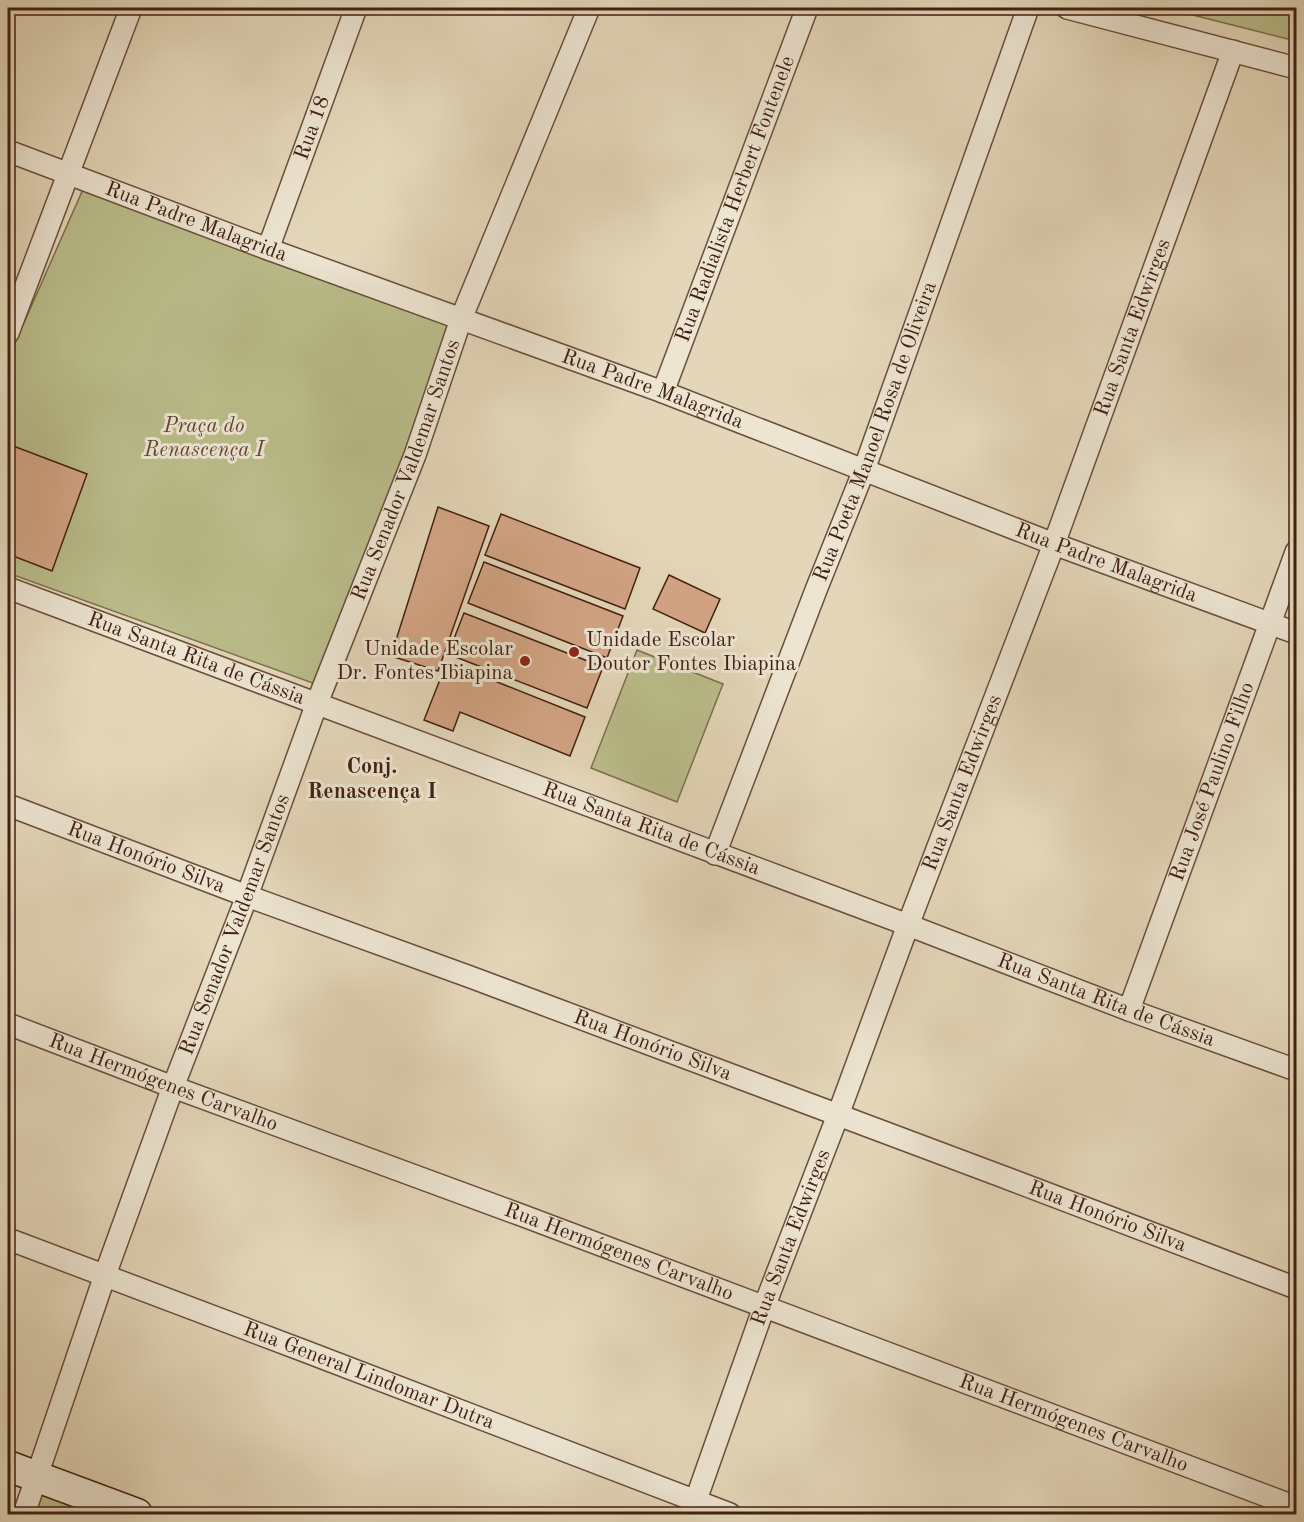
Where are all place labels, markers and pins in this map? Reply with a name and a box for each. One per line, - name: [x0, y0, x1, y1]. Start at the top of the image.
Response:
- place label: Unidade Escolar Doutor Fontes Ibiapina: [586, 630, 796, 675]
- place label: Unidade Escolar Dr. Fontes Ibiapina: [336, 639, 513, 684]
- marker: Unidade Escolar Doutor Fontes Ibiapina: [567, 645, 581, 659]
- marker: Unidade Escolar Dr. Fontes Ibiapina: [518, 654, 532, 668]

